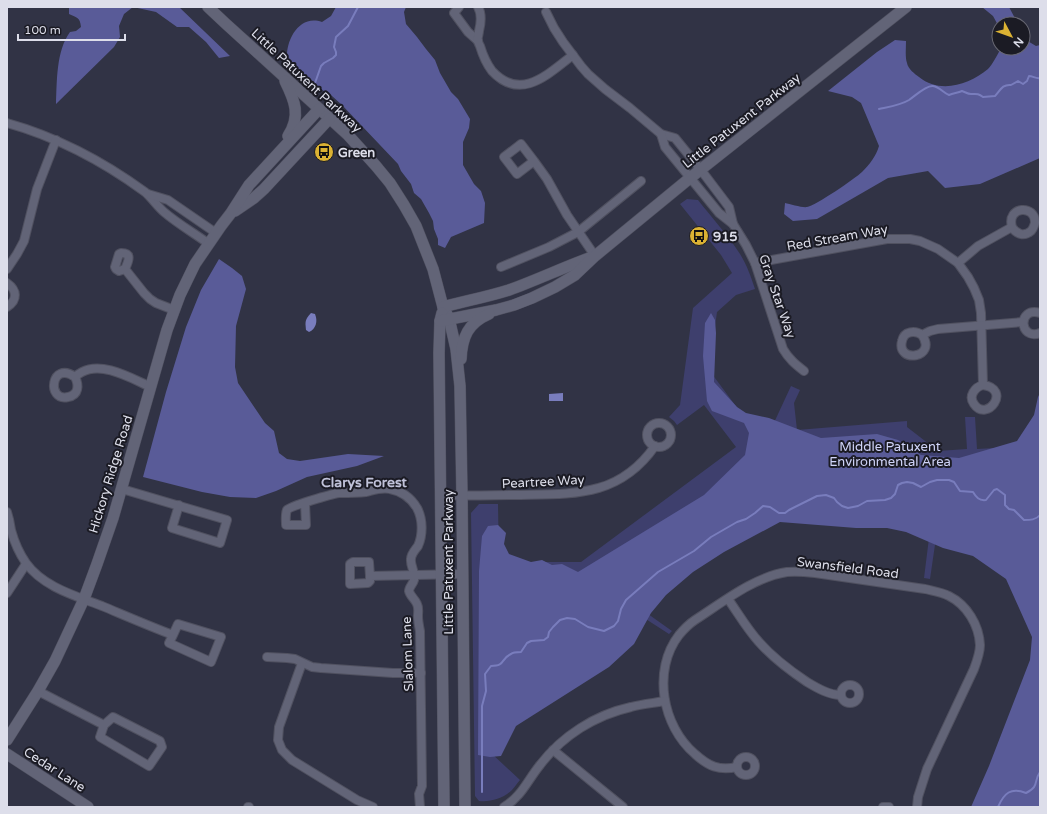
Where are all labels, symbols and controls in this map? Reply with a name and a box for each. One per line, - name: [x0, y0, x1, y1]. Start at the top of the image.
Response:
- scale bar: [18, 16, 125, 42]
- north arrow: [991, 16, 1031, 56]
- text: 100 m: [24, 23, 61, 37]
- street label: Little Patuxent Parkway: [248, 25, 365, 136]
- text: N: [1010, 35, 1026, 50]
- street label: Little Patuxent Parkway: [679, 70, 804, 172]
- bus stop icon: Green: [313, 141, 335, 163]
- place label: Green: [338, 145, 375, 161]
- street label: Red Stream Way: [785, 221, 889, 255]
- bus stop icon: 915: [688, 225, 710, 247]
- place label: 915: [713, 229, 738, 245]
- street label: Gray Star Way: [755, 252, 799, 340]
- street label: Hickory Ridge Road: [85, 413, 136, 535]
- park label: Middle Patuxent Environmental Area: [829, 439, 951, 470]
- street label: Peartree Way: [501, 472, 585, 492]
- district label: Clarys Forest: [321, 474, 408, 491]
- street label: Little Patuxent Parkway: [441, 489, 457, 635]
- street label: Swansfield Road: [796, 554, 900, 582]
- street label: Slalom Lane: [399, 616, 417, 692]
- street label: Cedar Lane: [21, 744, 88, 796]

